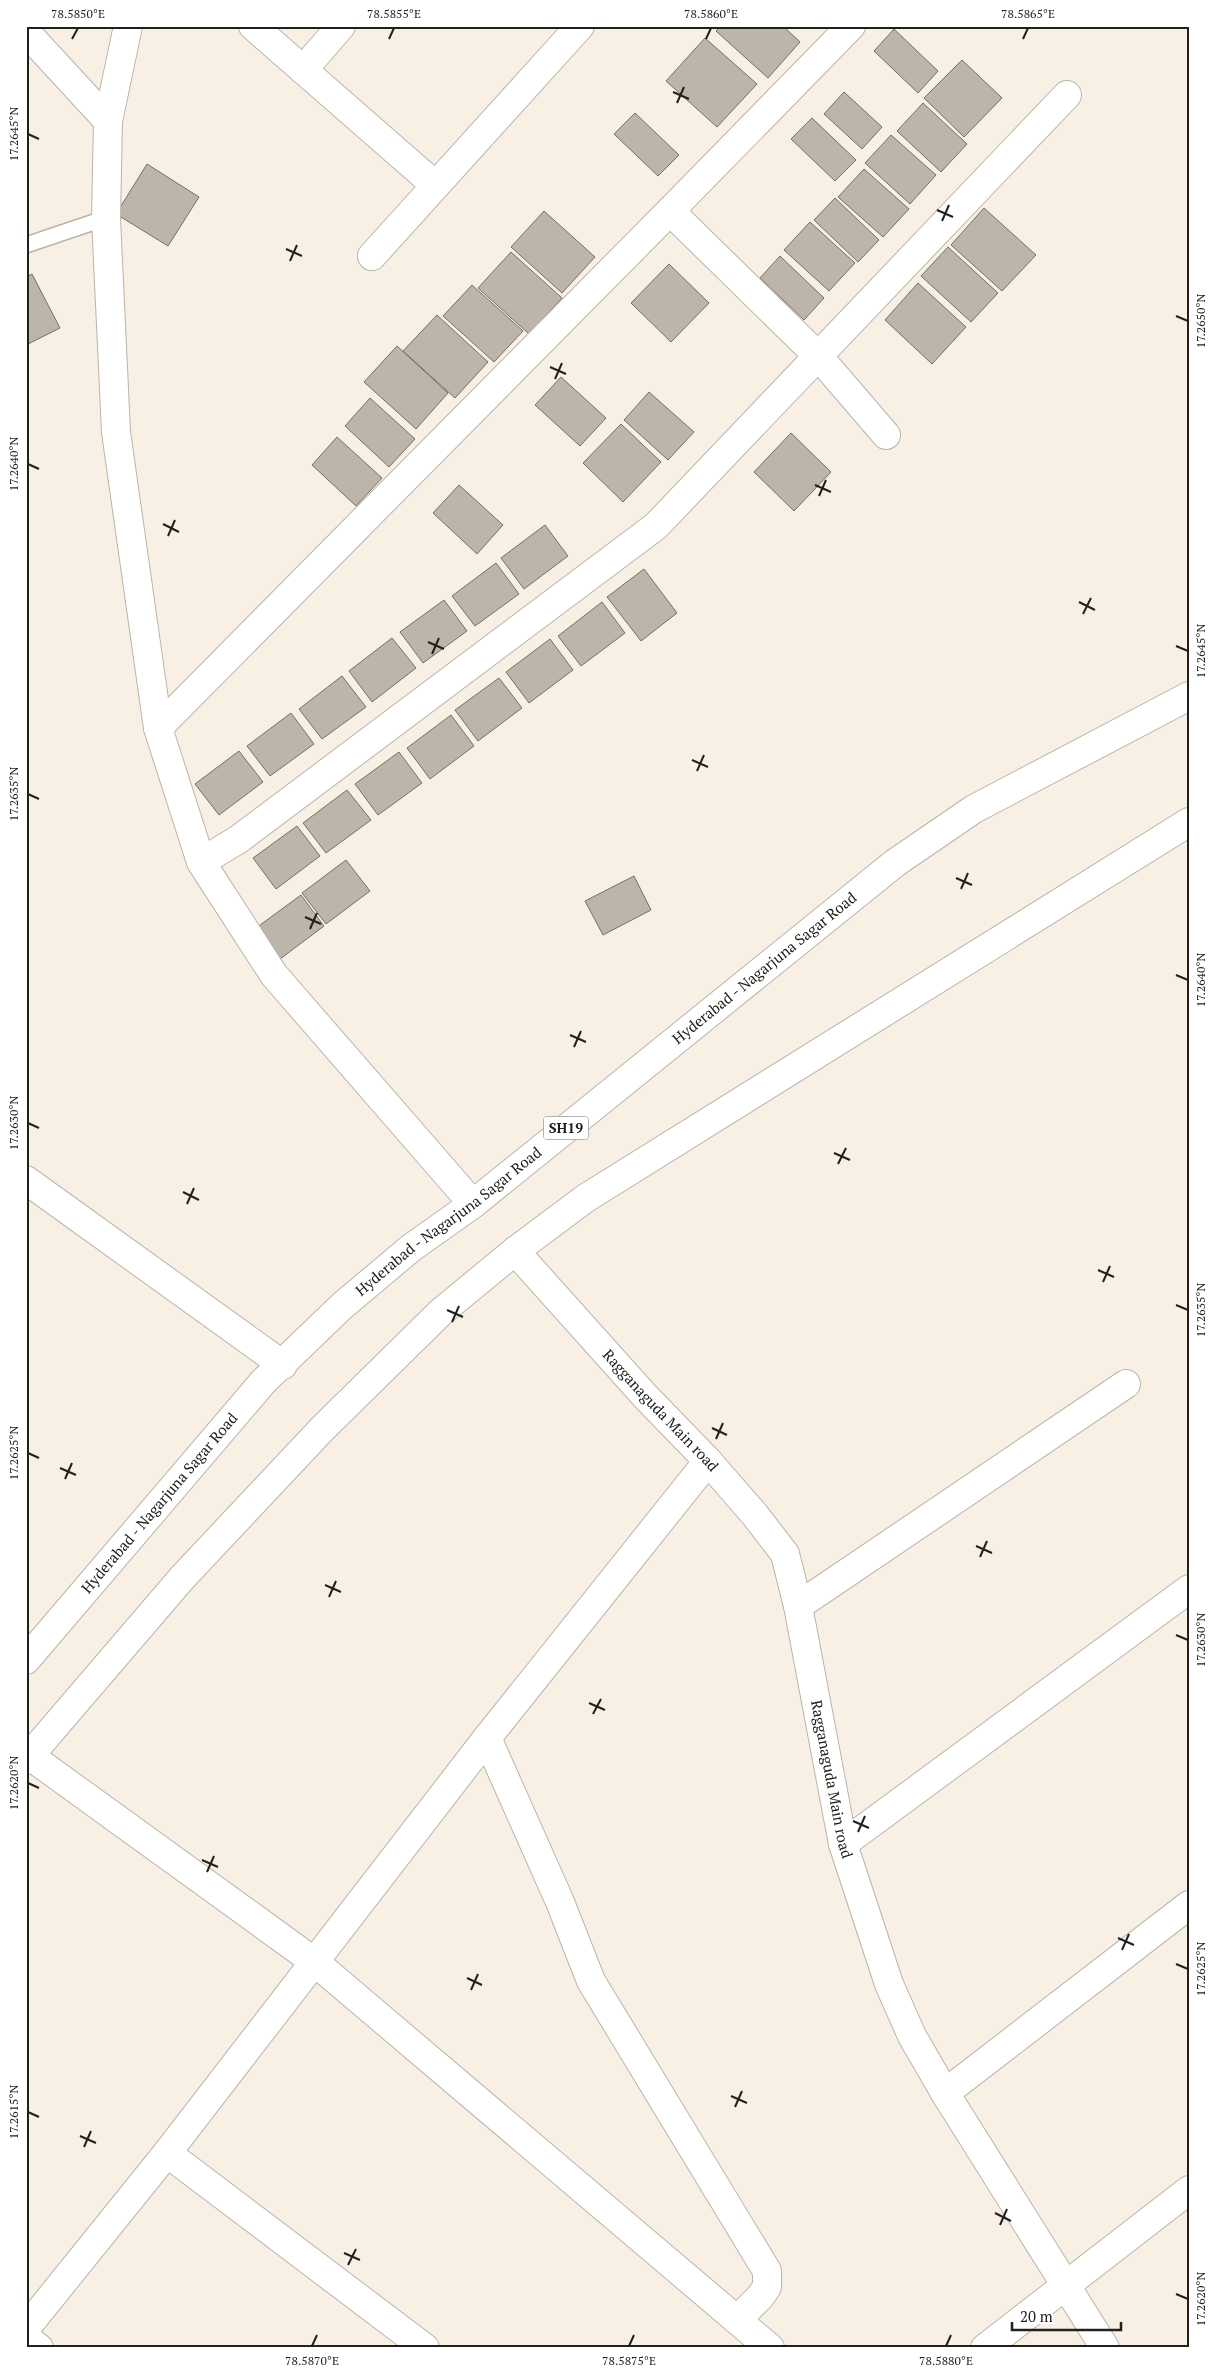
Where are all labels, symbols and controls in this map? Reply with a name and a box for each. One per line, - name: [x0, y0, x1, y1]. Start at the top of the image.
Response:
- text: 78.5850°E: [51, 6, 105, 21]
- text: 78.5855°E: [367, 6, 421, 21]
- text: 78.5860°E: [684, 6, 738, 21]
- text: 78.5865°E: [1001, 6, 1055, 21]
- text: 17.2645°N: [6, 107, 21, 161]
- text: 17.2650°N: [1193, 294, 1208, 348]
- text: 17.2640°N: [6, 437, 21, 491]
- text: 17.2645°N: [1193, 624, 1208, 678]
- text: 17.2635°N: [6, 767, 21, 821]
- street label: Hyderabad - Nagarjuna Sagar Road: [668, 887, 860, 1048]
- text: 17.2640°N: [1193, 953, 1208, 1007]
- text: 17.2630°N: [6, 1096, 21, 1150]
- road number: SH19: [544, 1116, 588, 1140]
- street label: Hyderabad - Nagarjuna Sagar Road: [351, 1142, 545, 1300]
- text: 17.2635°N: [1193, 1283, 1208, 1337]
- street label: Ragganaguda Main road: [599, 1345, 724, 1475]
- street label: Hyderabad - Nagarjuna Sagar Road: [76, 1408, 241, 1597]
- text: 17.2625°N: [6, 1426, 21, 1480]
- text: 17.2630°N: [1193, 1613, 1208, 1667]
- street label: Ragganaguda Main road: [807, 1698, 858, 1861]
- text: 17.2620°N: [6, 1756, 21, 1810]
- text: 17.2625°N: [1193, 1942, 1208, 1996]
- text: 17.2615°N: [6, 2085, 21, 2139]
- text: 17.2620°N: [1193, 2272, 1208, 2326]
- scale bar: [1012, 2299, 1121, 2331]
- text: 20 m: [1020, 2306, 1053, 2326]
- text: 78.5870°E: [285, 2353, 339, 2368]
- text: 78.5875°E: [602, 2353, 656, 2368]
- text: 78.5880°E: [919, 2353, 973, 2368]

